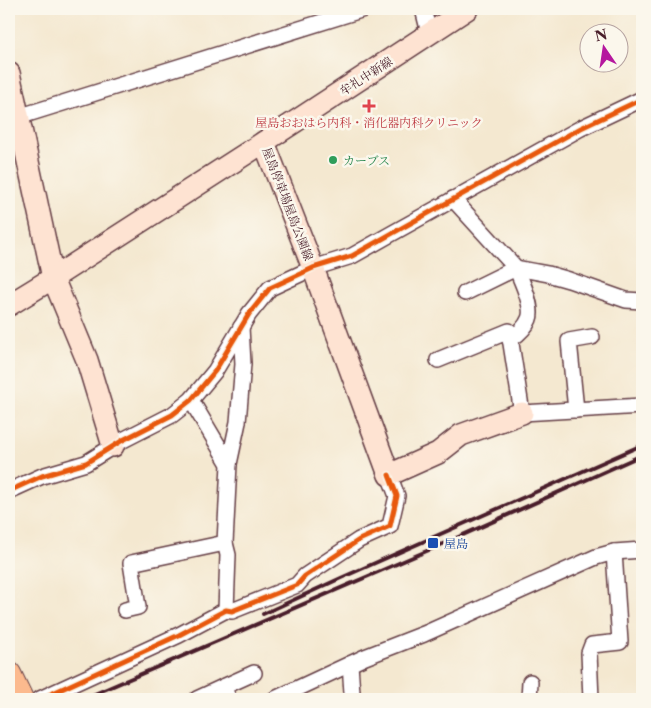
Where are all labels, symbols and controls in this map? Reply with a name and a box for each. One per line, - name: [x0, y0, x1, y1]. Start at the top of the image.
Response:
- north arrow: [578, 22, 628, 72]
- text: N: [593, 25, 609, 45]
- street label: 牟礼中新線: [337, 53, 395, 99]
- marker: 屋島おおはら内科・消化器内科クリニック: [362, 99, 376, 113]
- place label: 屋島おおはら内科・消化器内科クリニック: [255, 115, 483, 130]
- street label: 屋島停車場屋島公園線: [259, 145, 317, 263]
- place label: カーブス: [343, 153, 390, 168]
- marker: カーブス: [327, 154, 339, 166]
- marker: 屋島: [426, 536, 440, 550]
- place label: 屋島: [444, 536, 468, 551]

